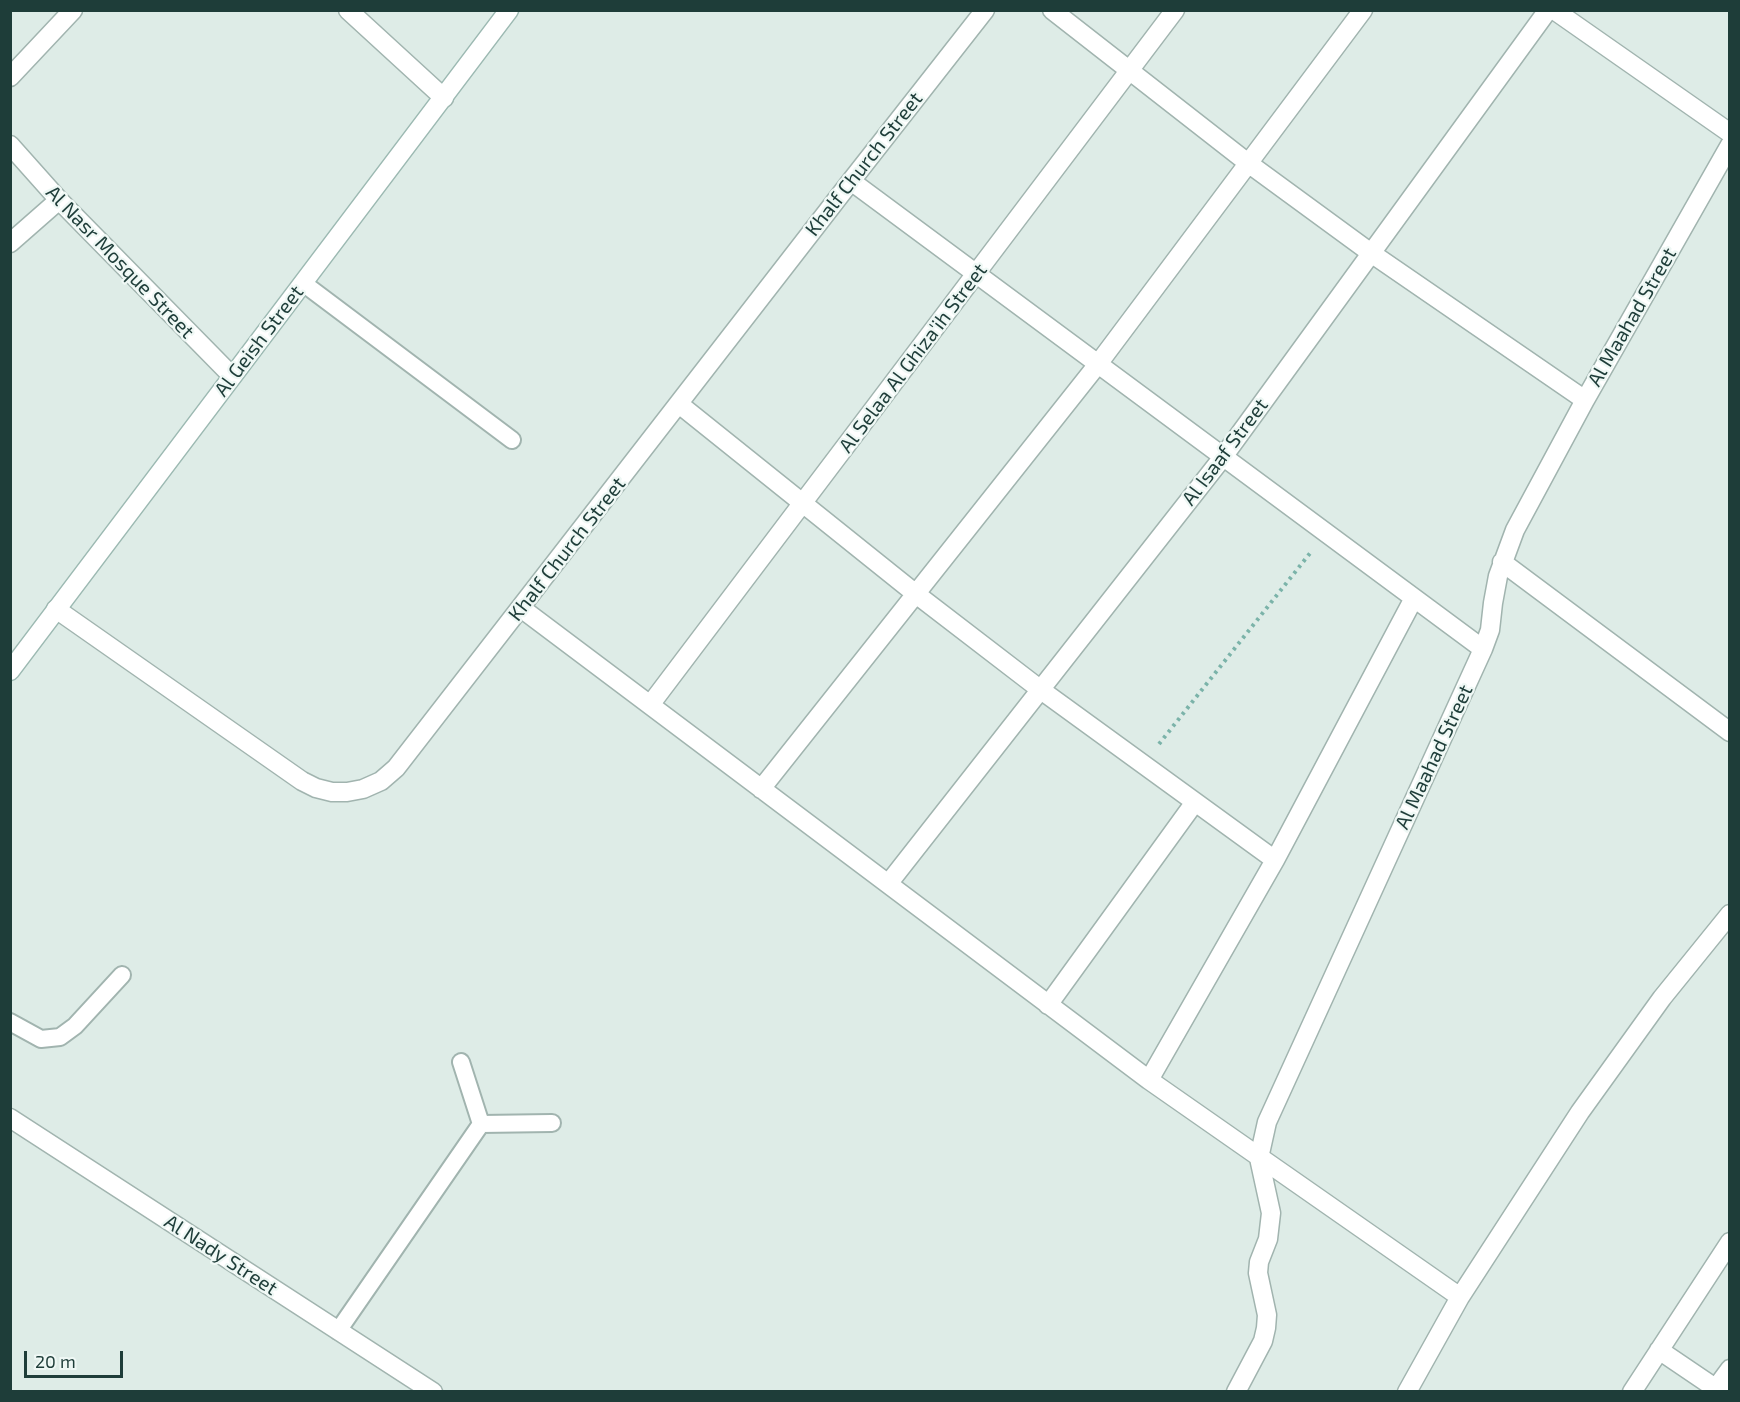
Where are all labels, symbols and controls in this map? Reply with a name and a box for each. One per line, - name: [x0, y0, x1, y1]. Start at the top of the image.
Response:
- street label: Khalf Church Street: [800, 87, 928, 241]
- street label: Al Nasr Mosque Street: [41, 181, 199, 343]
- street label: Al Maahad Street: [1582, 243, 1682, 391]
- street label: Al Selaa Al Ghiza'ih Street: [834, 259, 992, 457]
- street label: Al Geish Street: [209, 281, 309, 401]
- street label: Al Isaaf Street: [1177, 394, 1273, 510]
- street label: Khalf Church Street: [503, 472, 631, 626]
- street label: Al Maahad Street: [1390, 681, 1478, 833]
- street label: Al Nady Street: [160, 1210, 282, 1300]
- scale bar: [27, 1339, 126, 1377]
- text: 20 m: [35, 1350, 76, 1372]

